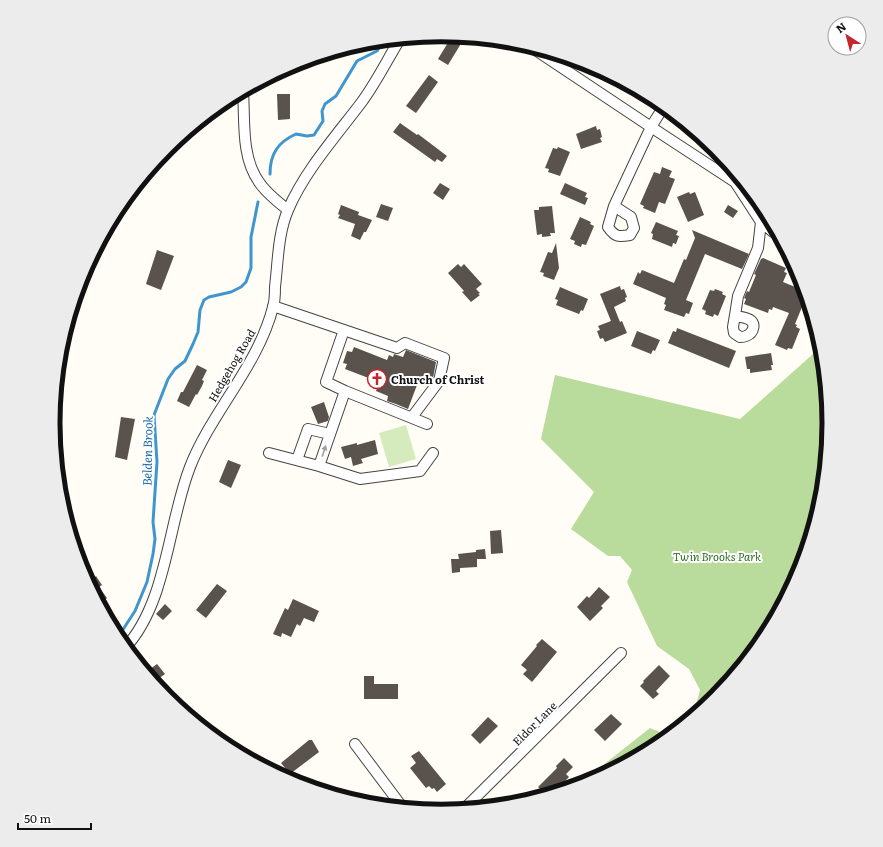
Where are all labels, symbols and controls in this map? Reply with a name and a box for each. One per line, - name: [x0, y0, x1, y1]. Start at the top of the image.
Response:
- north arrow: [827, 16, 867, 56]
- text: N: [832, 18, 849, 36]
- street label: Hedgehog Road: [204, 325, 258, 404]
- church icon: Church of Christ: [366, 368, 388, 390]
- place label: Church of Christ: [391, 371, 485, 387]
- water label: Belden Brook: [137, 415, 157, 486]
- one-way arrow: [321, 444, 327, 456]
- park label: Twin Brooks Park: [673, 548, 761, 564]
- street label: Eldor Lane: [508, 697, 560, 749]
- scale bar: [18, 805, 91, 831]
- text: 50 m: [24, 809, 51, 827]

